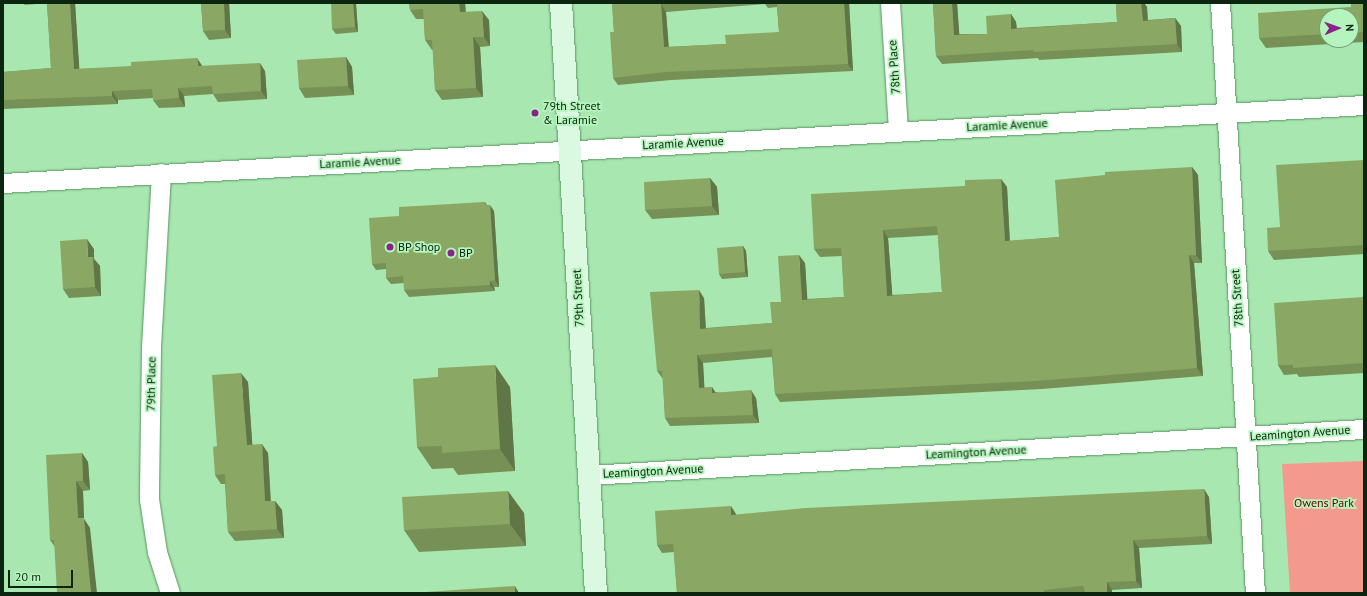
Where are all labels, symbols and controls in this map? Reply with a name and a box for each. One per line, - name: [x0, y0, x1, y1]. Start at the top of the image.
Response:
- north arrow: [1319, 8, 1359, 48]
- text: N: [1343, 24, 1357, 31]
- street label: 78th Place: [885, 39, 903, 95]
- place label: 79th Street & Laramie: [543, 99, 601, 127]
- marker: 79th Street & Laramie: [530, 108, 540, 118]
- street label: Laramie Avenue: [966, 116, 1048, 134]
- street label: Laramie Avenue: [642, 134, 724, 152]
- street label: Laramie Avenue: [319, 153, 401, 171]
- place label: BP Shop: [398, 240, 441, 254]
- marker: BP Shop: [385, 242, 395, 252]
- place label: BP: [459, 246, 473, 260]
- marker: BP: [446, 248, 456, 258]
- street label: 79th Street: [569, 269, 587, 327]
- street label: 78th Street: [1228, 269, 1246, 327]
- street label: 79th Place: [143, 357, 159, 411]
- street label: Leamington Avenue: [1249, 422, 1351, 444]
- street label: Leamington Avenue: [925, 442, 1027, 462]
- street label: Leamington Avenue: [602, 461, 704, 481]
- park label: Owens Park: [1294, 496, 1354, 510]
- scale bar: [10, 562, 75, 588]
- text: 20 m: [15, 569, 41, 584]

